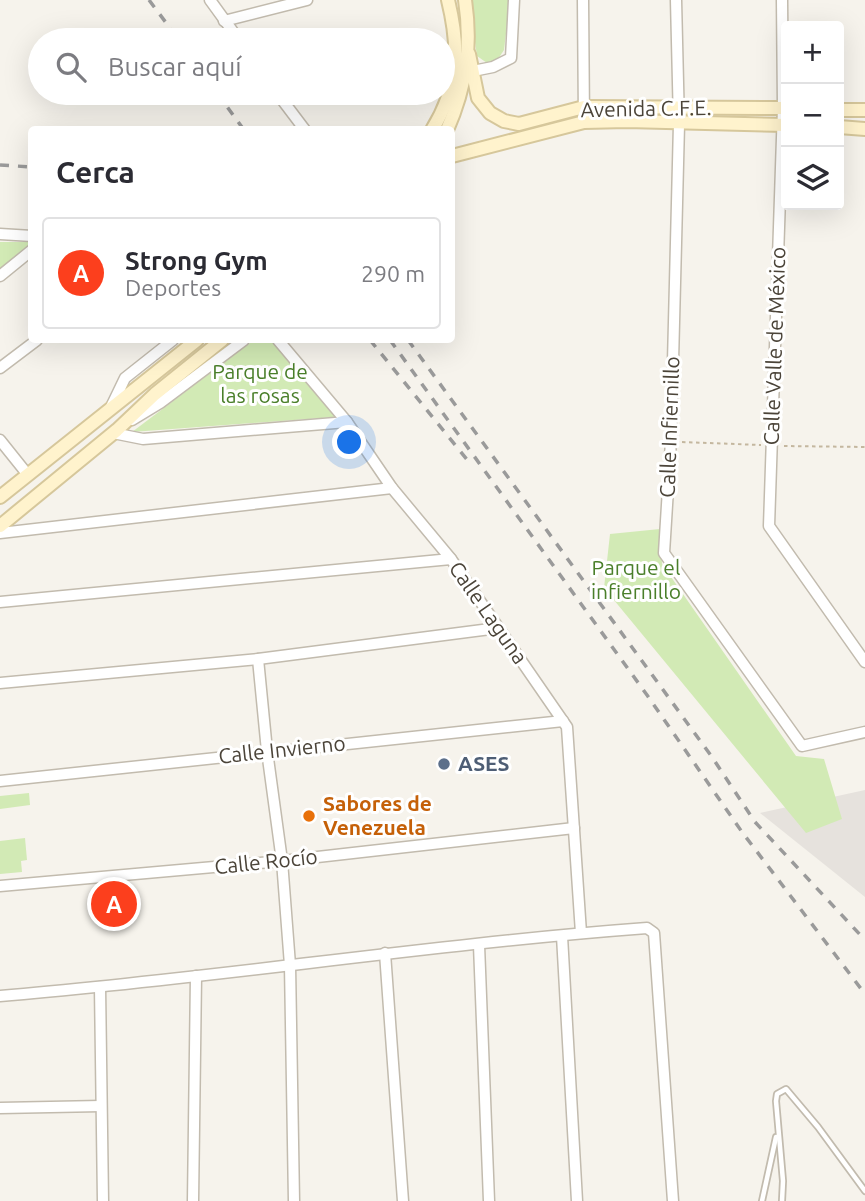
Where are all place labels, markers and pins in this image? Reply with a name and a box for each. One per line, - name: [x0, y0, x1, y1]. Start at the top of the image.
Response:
- place label: ASES: [458, 751, 510, 775]
- marker: ASES: [436, 756, 452, 772]
- place label: Sabores de Venezuela: [323, 791, 432, 839]
- marker: Sabores de Venezuela: [301, 808, 317, 824]
- pin: A: [91, 878, 137, 930]

